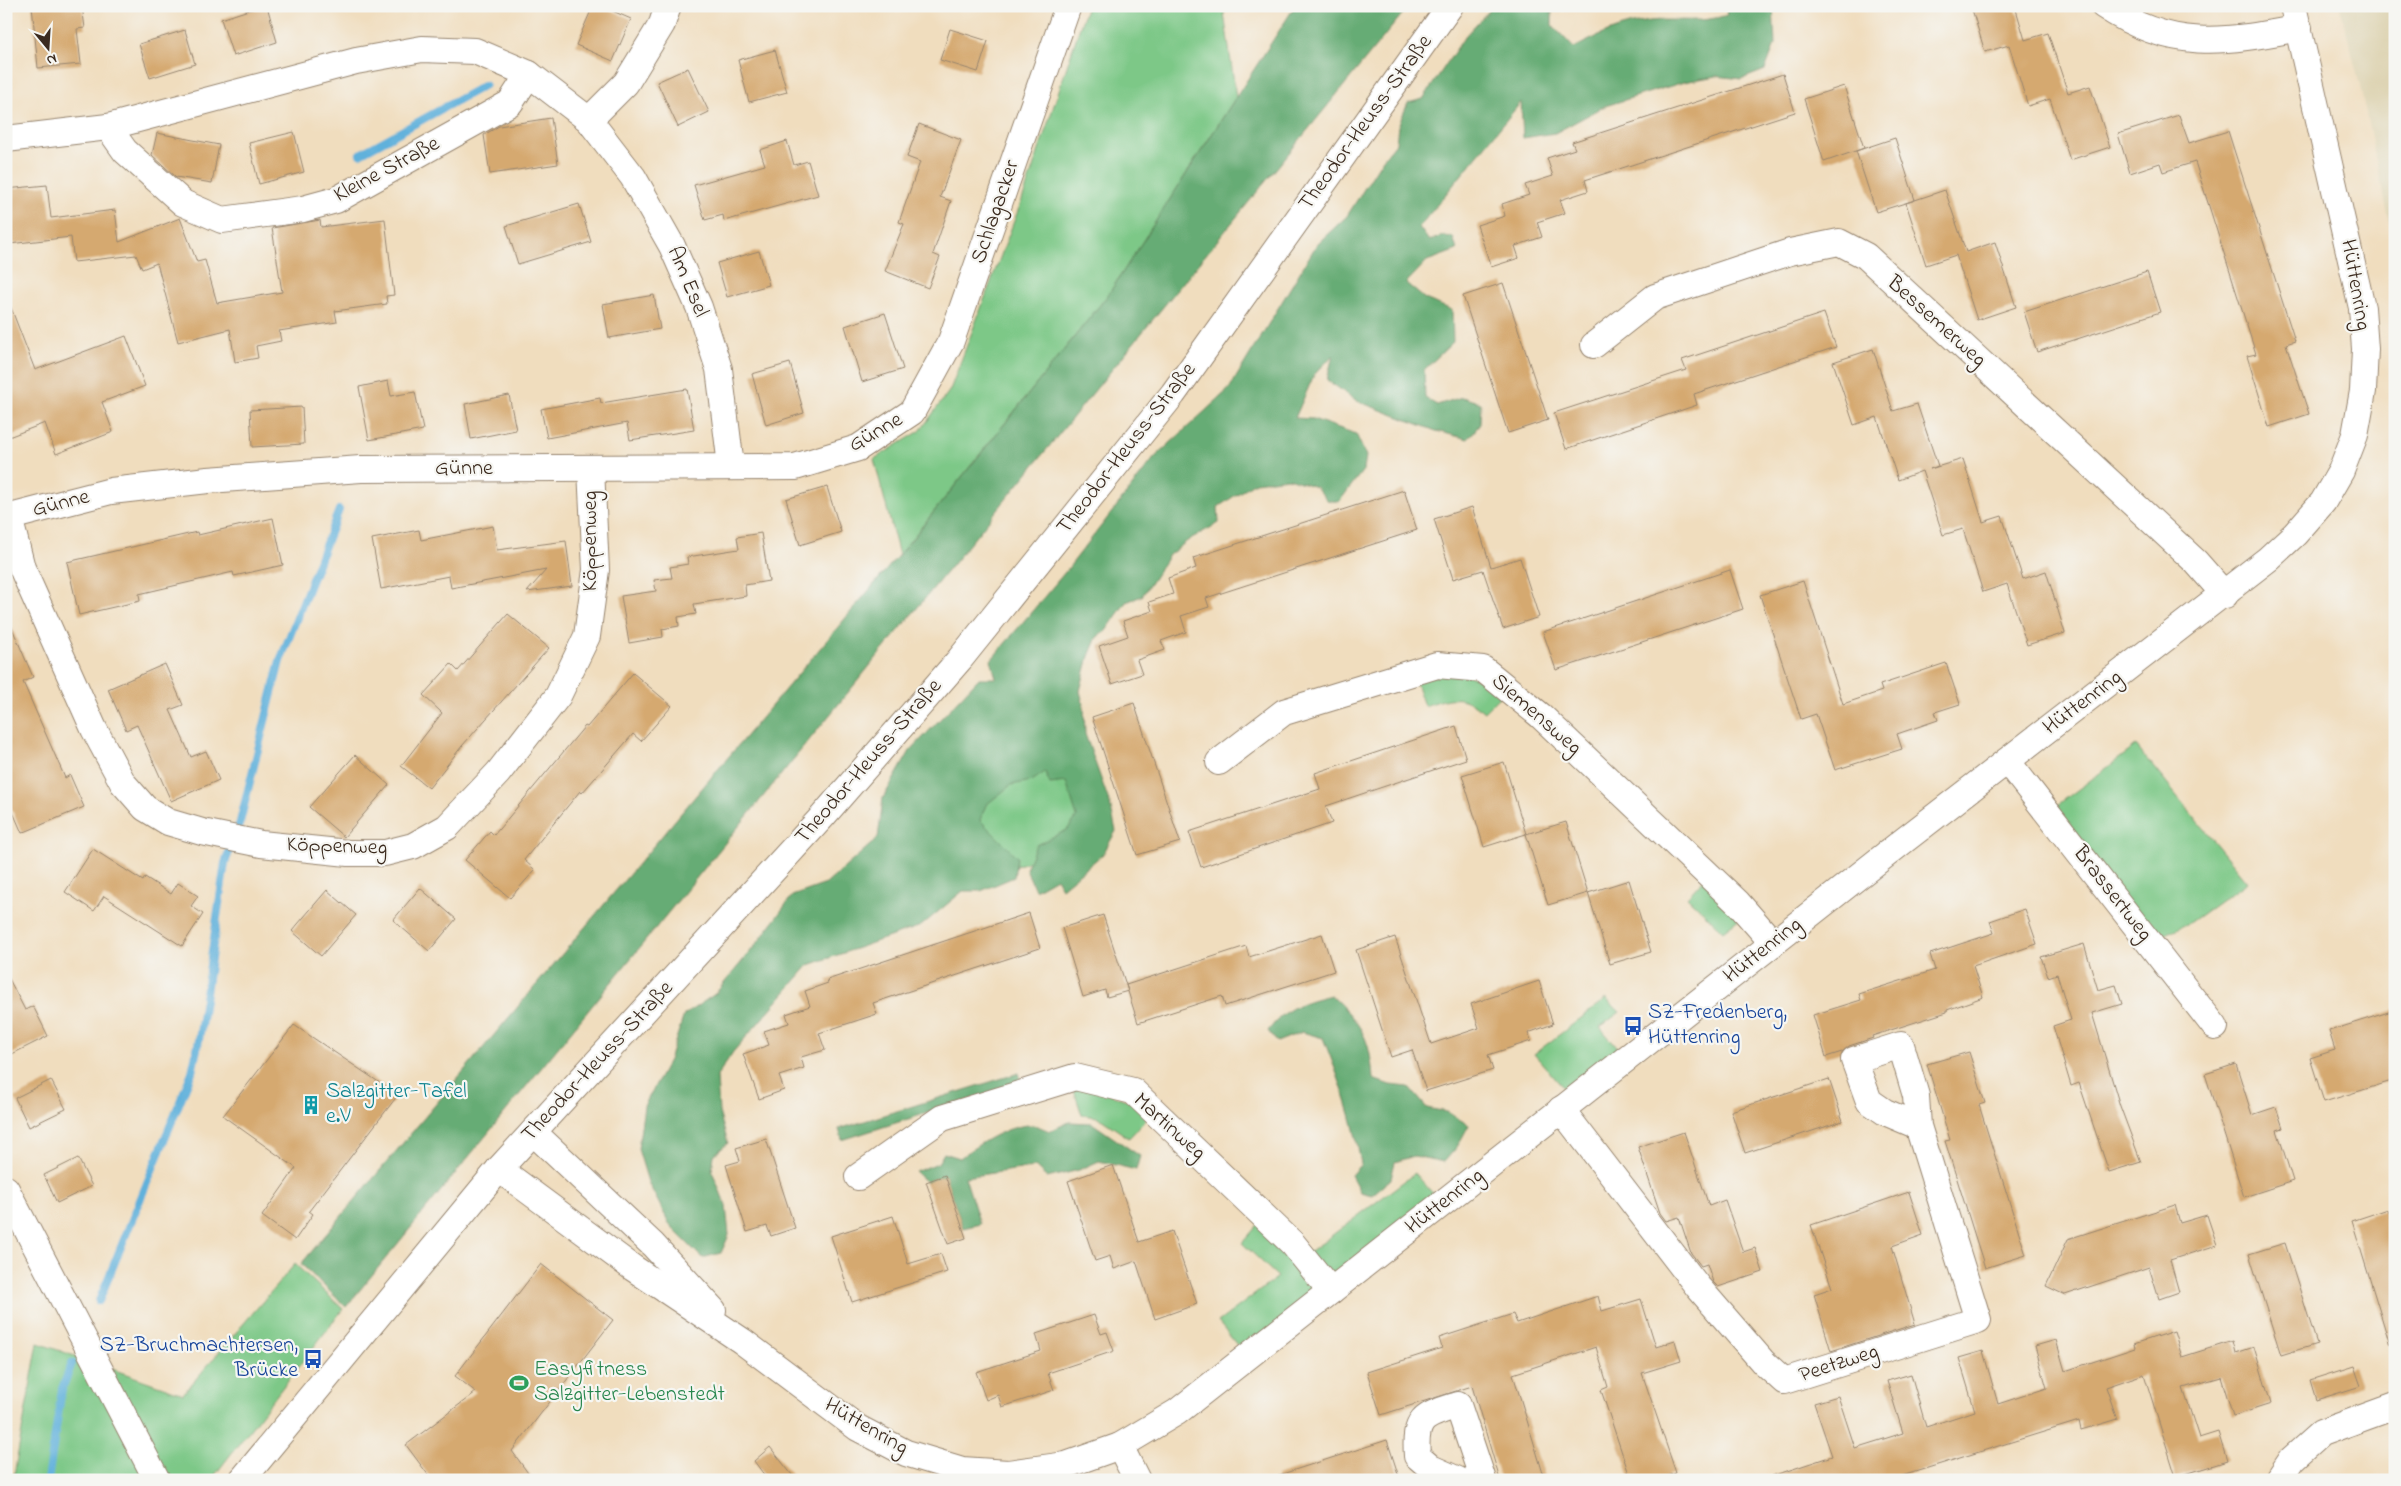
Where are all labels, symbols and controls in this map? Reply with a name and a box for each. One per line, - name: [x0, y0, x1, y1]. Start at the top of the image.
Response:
- north arrow: [22, 22, 72, 72]
- street label: Theodor-Heuss-Straße: [1291, 28, 1441, 218]
- text: N: [44, 47, 59, 70]
- street label: Kleine Straße: [328, 129, 446, 211]
- street label: Schlagacker: [963, 156, 1030, 268]
- street label: Hüttenring: [2330, 237, 2379, 334]
- street label: Am Esel: [658, 242, 716, 322]
- street label: Bessemerweg: [1877, 268, 1993, 376]
- street label: Theodor-Heuss-Straße: [1050, 356, 1205, 542]
- street label: Günne: [843, 405, 909, 461]
- street label: Günne: [435, 453, 493, 485]
- street label: Günne: [29, 481, 93, 527]
- street label: Köppenweg: [575, 490, 608, 591]
- street label: Hüttenring: [2037, 662, 2130, 744]
- street label: Siemensweg: [1483, 666, 1588, 764]
- street label: Theodor-Heuss-Straße: [788, 672, 950, 852]
- street label: Köppenweg: [286, 829, 388, 866]
- street label: Brassertweg: [2063, 838, 2160, 950]
- street label: Hüttenring: [1717, 910, 1810, 993]
- street label: Theodor-Heuss-Straße: [514, 974, 682, 1150]
- place label: SZ-Fredenberg, Hüttenring: [1648, 997, 1787, 1055]
- bus stop icon: SZ-Fredenberg, Hüttenring: [1622, 1015, 1644, 1037]
- place label: Salzgitter-Tafel e.V: [326, 1076, 467, 1133]
- street label: Martinweg: [1125, 1086, 1213, 1169]
- building icon: Salzgitter-Tafel e.V: [300, 1094, 322, 1116]
- street label: Hüttenring: [1399, 1161, 1492, 1244]
- place label: SZ-Bruchmachtersen, Brücke: [100, 1330, 298, 1387]
- street label: Peetzweg: [1795, 1336, 1883, 1393]
- bus stop icon: SZ-Bruchmachtersen, Brücke: [302, 1348, 324, 1370]
- place label: Easyfitness Salzgitter-Lebenstedt: [534, 1354, 726, 1412]
- sports icon: Easyfitness Salzgitter-Lebenstedt: [508, 1372, 530, 1394]
- street label: Hüttenring: [818, 1390, 914, 1465]

